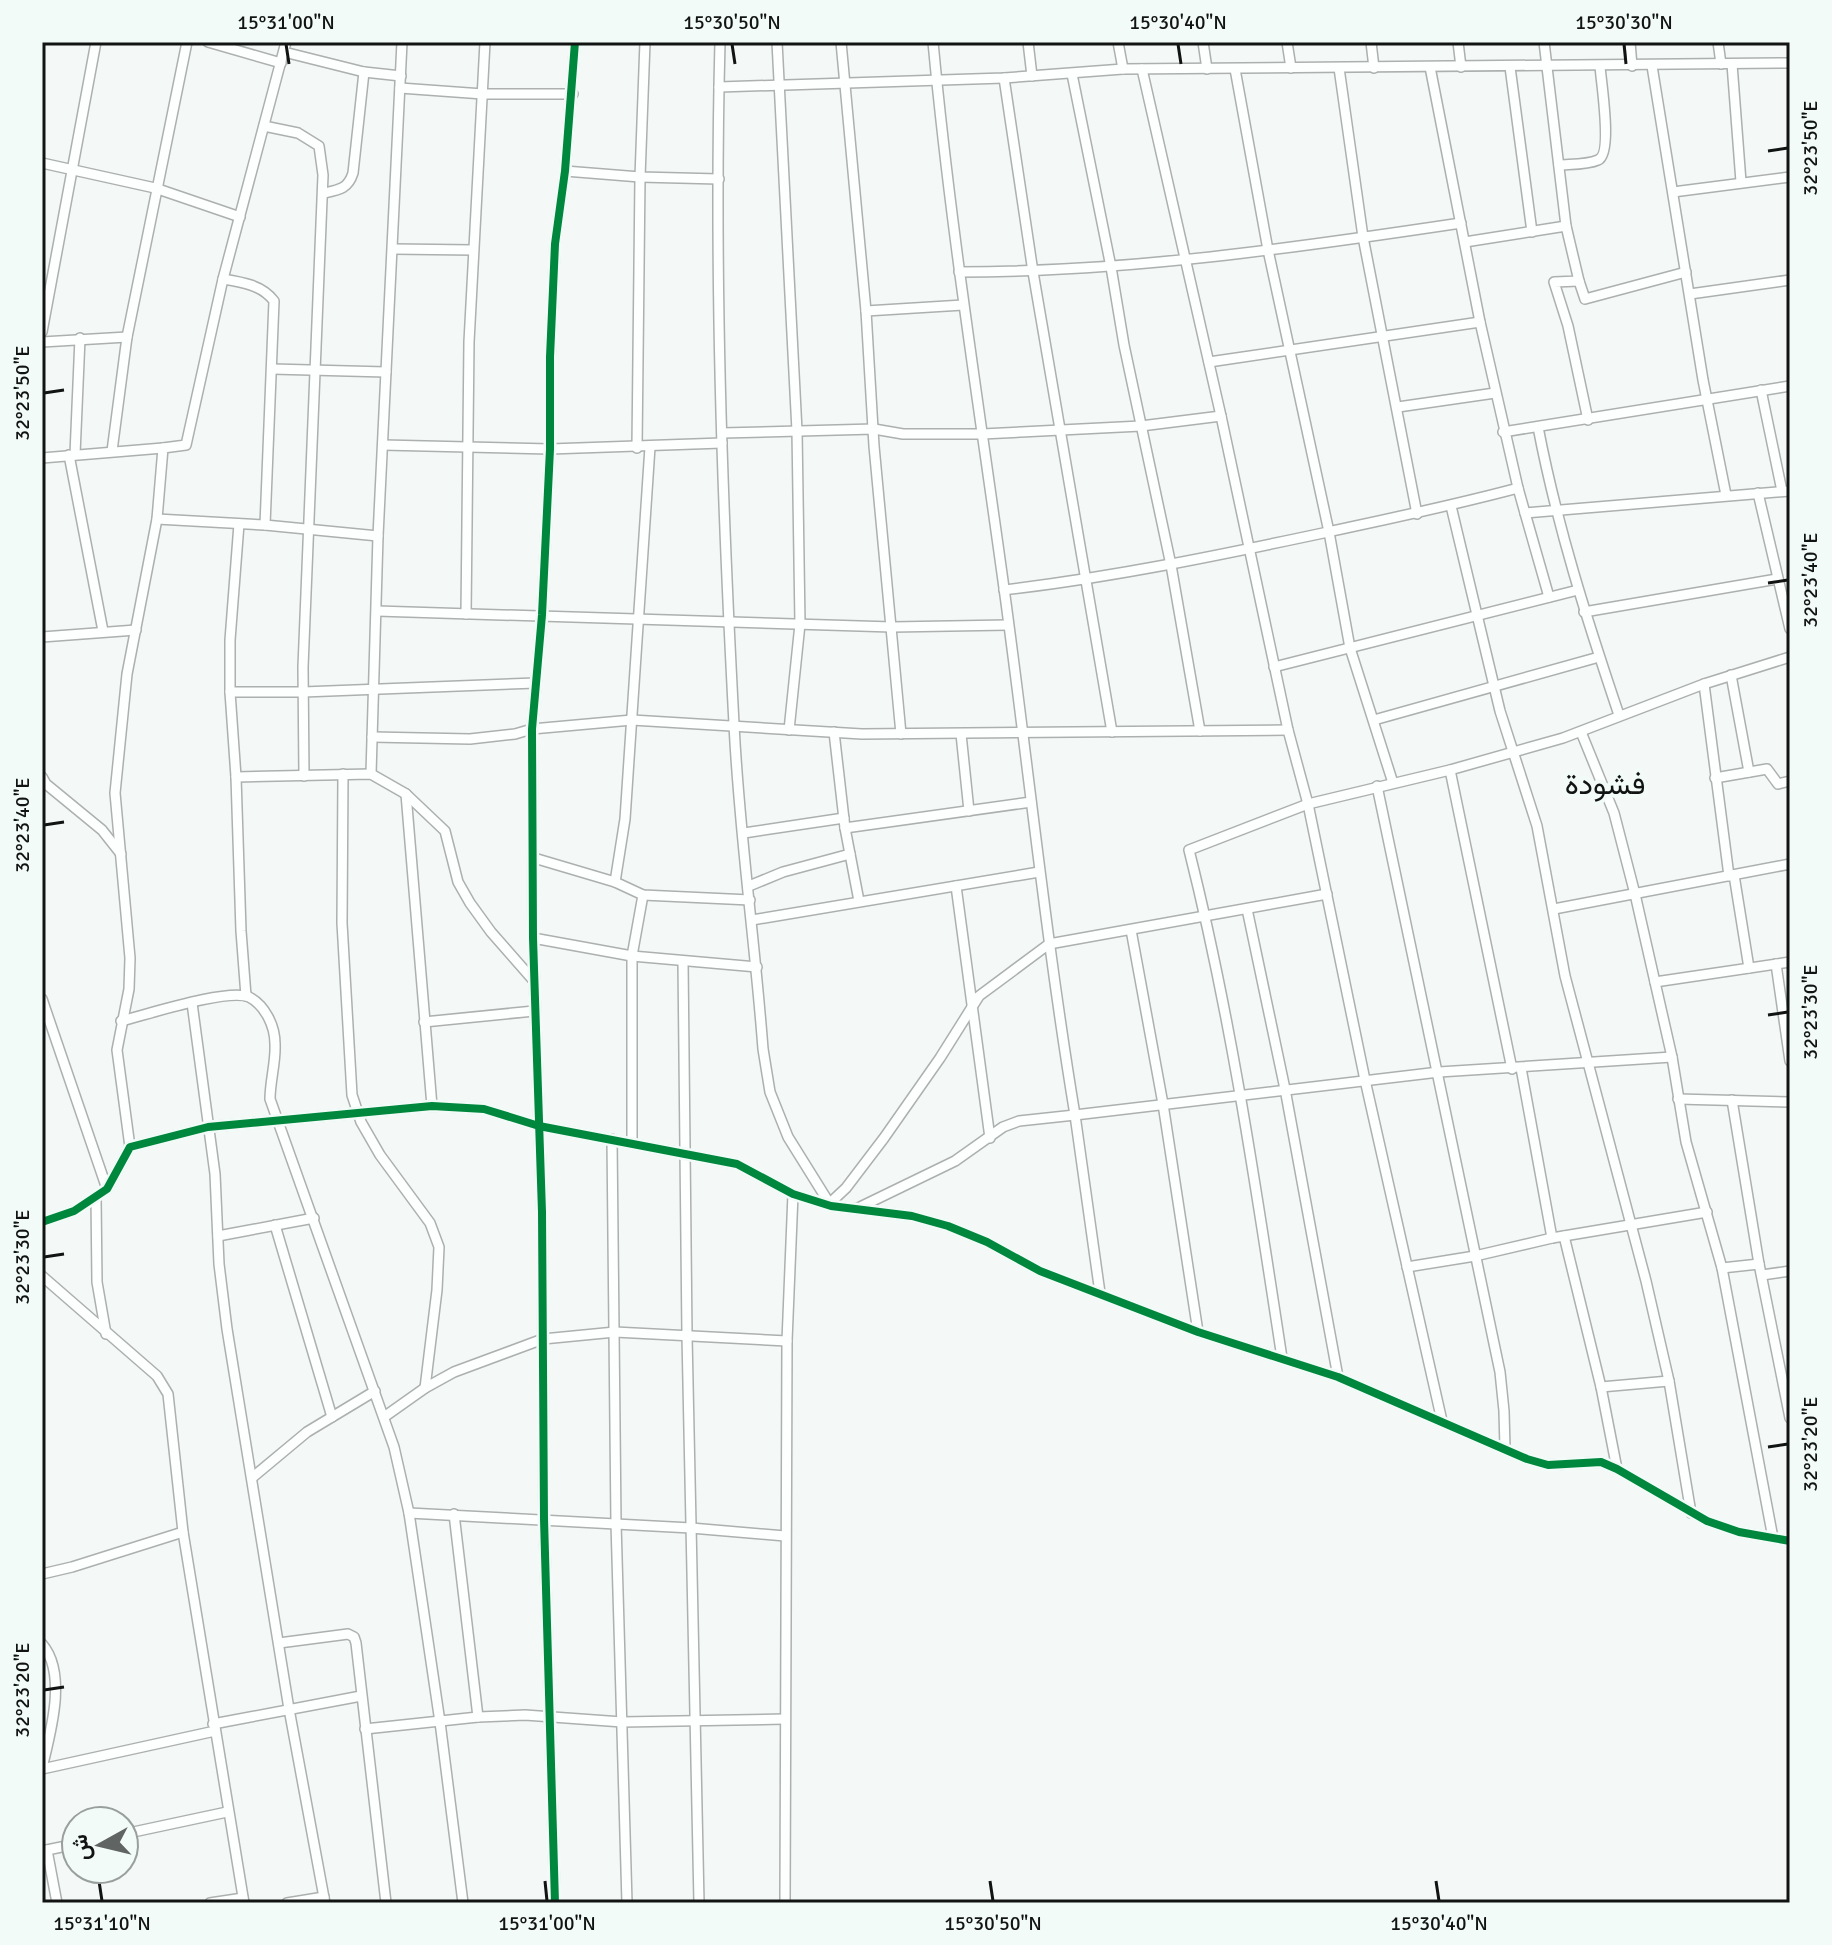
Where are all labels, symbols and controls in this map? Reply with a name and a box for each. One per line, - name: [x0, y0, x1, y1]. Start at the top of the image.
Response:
- text: 15°31'00"N: [237, 10, 335, 35]
- text: 15°30'50"N: [683, 10, 781, 35]
- text: 15°30'40"N: [1129, 10, 1227, 35]
- text: 15°30'30"N: [1575, 10, 1673, 35]
- text: 32°23'50"E: [1798, 100, 1823, 196]
- text: 32°23'50"E: [10, 345, 35, 441]
- text: 32°23'40"E: [1798, 532, 1823, 628]
- district label: فشودة: [1565, 766, 1645, 803]
- text: 32°23'40"E: [10, 777, 35, 873]
- text: 32°23'30"E: [1798, 964, 1823, 1060]
- text: 32°23'30"E: [10, 1209, 35, 1305]
- text: 32°23'20"E: [1798, 1396, 1823, 1492]
- text: 32°23'20"E: [10, 1642, 35, 1738]
- north arrow: [60, 1805, 140, 1885]
- text: ش: [65, 1833, 96, 1863]
- text: 15°31'10"N: [53, 1911, 151, 1936]
- text: 15°31'00"N: [498, 1911, 596, 1936]
- text: 15°30'50"N: [944, 1911, 1042, 1936]
- text: 15°30'40"N: [1390, 1911, 1488, 1936]

